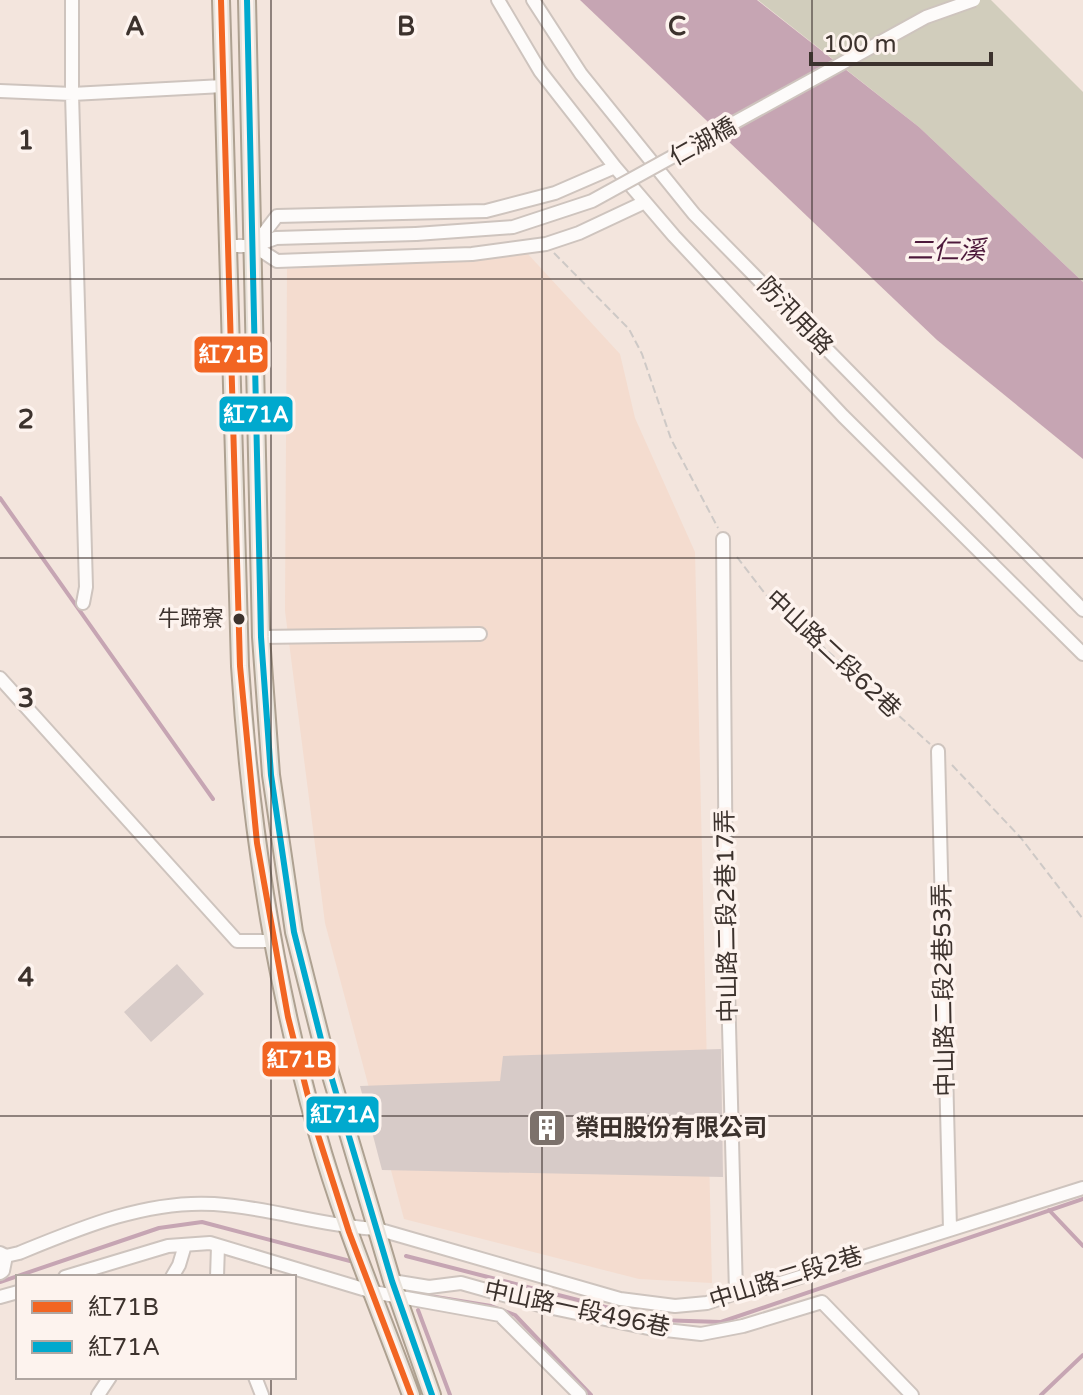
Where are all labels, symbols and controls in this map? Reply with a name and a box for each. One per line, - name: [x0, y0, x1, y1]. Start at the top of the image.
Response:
- text: A: [125, 11, 145, 42]
- text: B: [397, 11, 415, 42]
- text: C: [668, 11, 686, 42]
- scale bar: [811, 16, 991, 66]
- text: 100 m: [823, 30, 897, 59]
- street label: 仁湖橋: [664, 112, 742, 172]
- text: 1: [18, 125, 34, 156]
- water label: 二仁溪: [907, 235, 989, 266]
- street label: 防汛用路: [751, 271, 839, 361]
- line badge: 紅71B: [193, 335, 269, 374]
- text: 紅71B: [199, 342, 263, 368]
- line badge: 紅71A: [218, 395, 294, 433]
- text: 紅71A: [223, 402, 289, 428]
- text: 2: [18, 404, 34, 435]
- street label: 中山路二段62巷: [759, 584, 907, 724]
- place label: 牛蹄寮: [158, 606, 224, 632]
- marker: 牛蹄寮: [231, 611, 247, 627]
- text: 3: [18, 683, 34, 714]
- street label: 中山路二段2巷17弄: [711, 809, 743, 1023]
- street label: 中山路二段2巷53弄: [928, 883, 960, 1097]
- text: 4: [18, 962, 34, 993]
- line badge: 紅71B: [261, 1040, 337, 1078]
- text: 紅71B: [267, 1047, 331, 1073]
- line badge: 紅71A: [305, 1095, 380, 1134]
- text: 紅71A: [310, 1102, 376, 1128]
- building icon: 榮田股份有限公司: [526, 1107, 568, 1149]
- place label: 榮田股份有限公司: [575, 1114, 767, 1143]
- street label: 中山路二段2巷: [706, 1241, 866, 1315]
- legend: [16, 1275, 296, 1379]
- street label: 中山路一段496巷: [481, 1275, 673, 1343]
- text: 紅71B: [88, 1293, 159, 1322]
- text: 紅71A: [88, 1333, 160, 1362]

